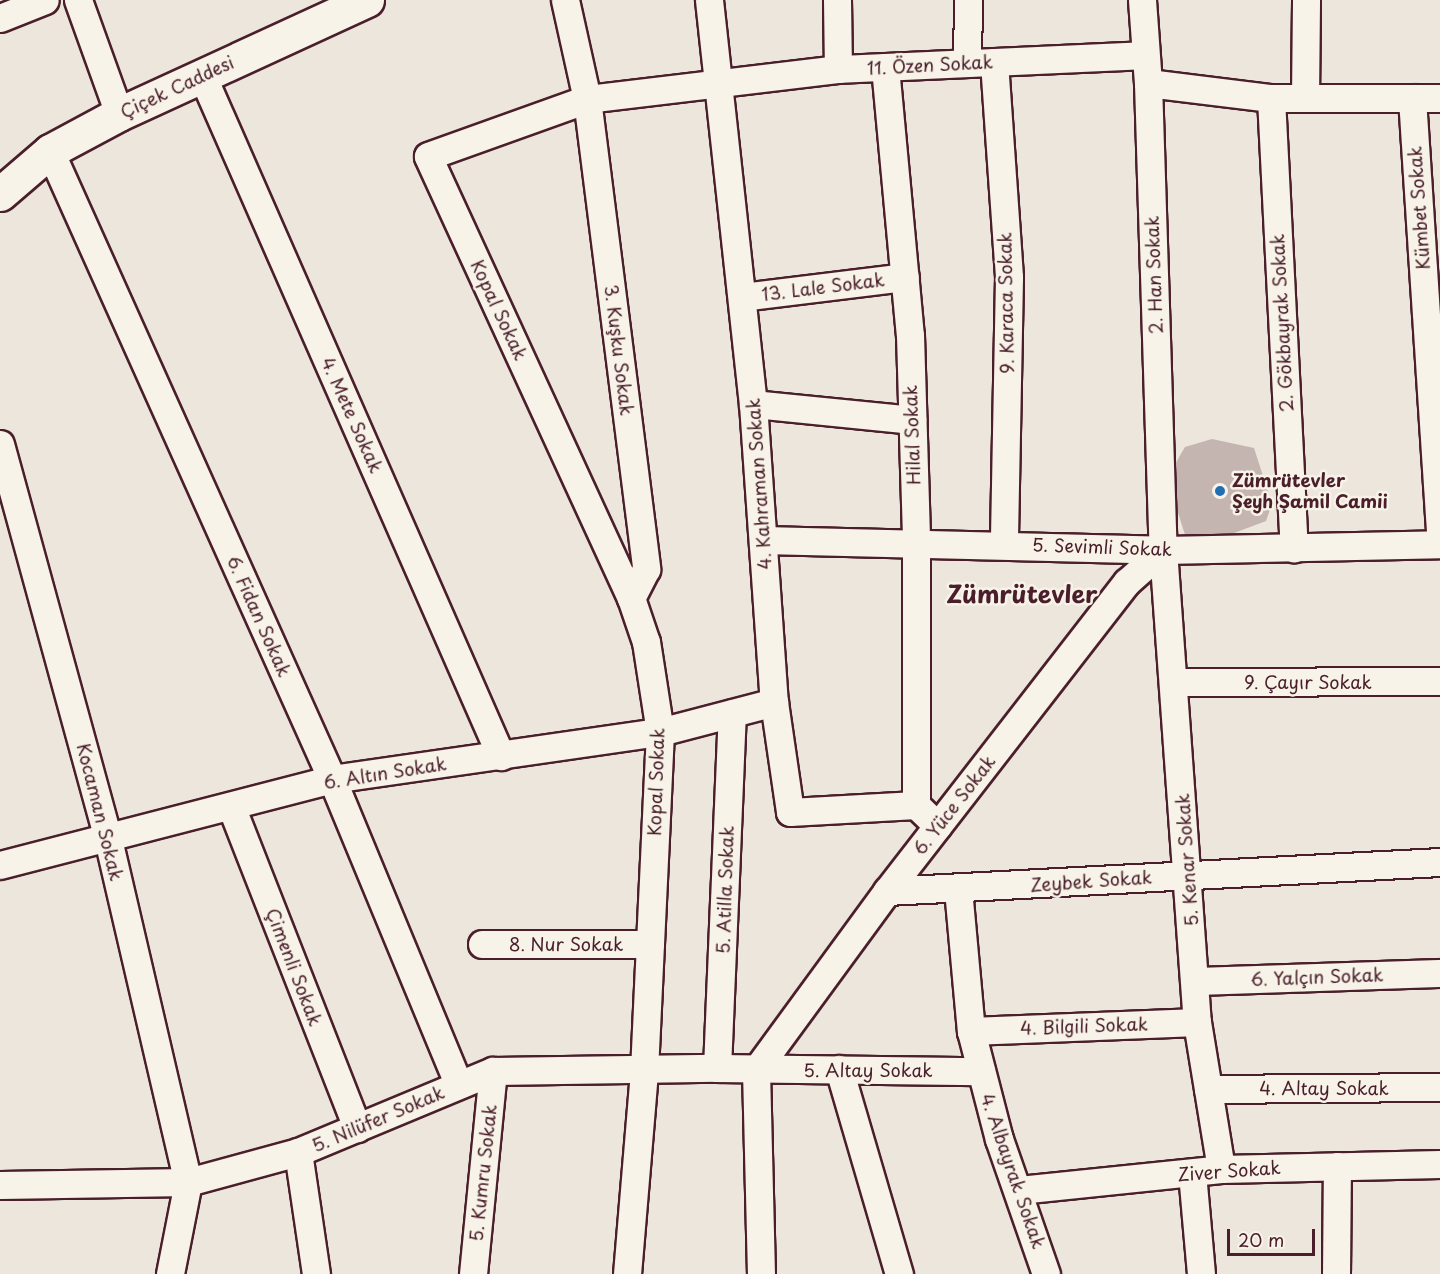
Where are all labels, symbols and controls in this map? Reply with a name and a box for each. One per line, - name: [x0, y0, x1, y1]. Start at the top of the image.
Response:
- street label: Çiçek Caddesi: [117, 51, 237, 123]
- street label: 11. Özen Sokak: [866, 51, 994, 79]
- street label: Kümbet Sokak: [1404, 144, 1434, 272]
- street label: 2. Han Sokak: [1141, 215, 1167, 335]
- street label: 9. Karaca Sokak: [994, 232, 1018, 374]
- street label: 2. Gökbayrak Sokak: [1267, 233, 1297, 413]
- street label: Kopal Sokak: [466, 257, 532, 363]
- street label: 13. Lale Sokak: [759, 269, 887, 305]
- street label: 3. Kuşku Sokak: [600, 283, 638, 417]
- street label: 4. Mete Sokak: [317, 353, 387, 477]
- street label: Hilal Sokak: [899, 385, 925, 485]
- street label: 4. Kahraman Sokak: [742, 397, 776, 571]
- place label: Zümrütevler Şeyh Şamil Camii: [1232, 470, 1391, 512]
- marker: Zümrütevler Şeyh Şamil Camii: [1213, 484, 1227, 498]
- street label: 5. Sevimli Sokak: [1031, 534, 1173, 560]
- street label: 6. Fidan Sokak: [223, 552, 295, 680]
- district label: Zümrütevler: [947, 580, 1097, 608]
- street label: 9. Çayır Sokak: [1244, 671, 1372, 693]
- street label: Kopal Sokak: [643, 728, 669, 836]
- street label: Kocaman Sokak: [73, 741, 127, 883]
- street label: 6. Yüce Sokak: [908, 750, 1000, 860]
- street label: 6. Altın Sokak: [321, 753, 449, 793]
- street label: 5. Kenar Sokak: [1172, 793, 1202, 927]
- street label: 5. Atilla Sokak: [712, 825, 738, 955]
- street label: Zeybek Sokak: [1029, 866, 1153, 896]
- street label: Çimenli Sokak: [262, 905, 326, 1029]
- street label: 8. Nur Sokak: [509, 933, 623, 955]
- street label: 6. Yalçın Sokak: [1250, 964, 1384, 990]
- street label: 4. Bilgili Sokak: [1019, 1013, 1149, 1039]
- street label: 5. Altay Sokak: [803, 1059, 933, 1081]
- street label: 4. Altay Sokak: [1259, 1077, 1389, 1099]
- street label: 5. Nilüfer Sokak: [309, 1081, 447, 1157]
- street label: 4. Albayrak Sokak: [976, 1091, 1050, 1251]
- street label: 5. Kumru Sokak: [465, 1103, 501, 1243]
- street label: Ziver Sokak: [1177, 1157, 1281, 1185]
- scale bar: [1230, 1217, 1318, 1255]
- text: 20 m: [1238, 1226, 1284, 1253]

